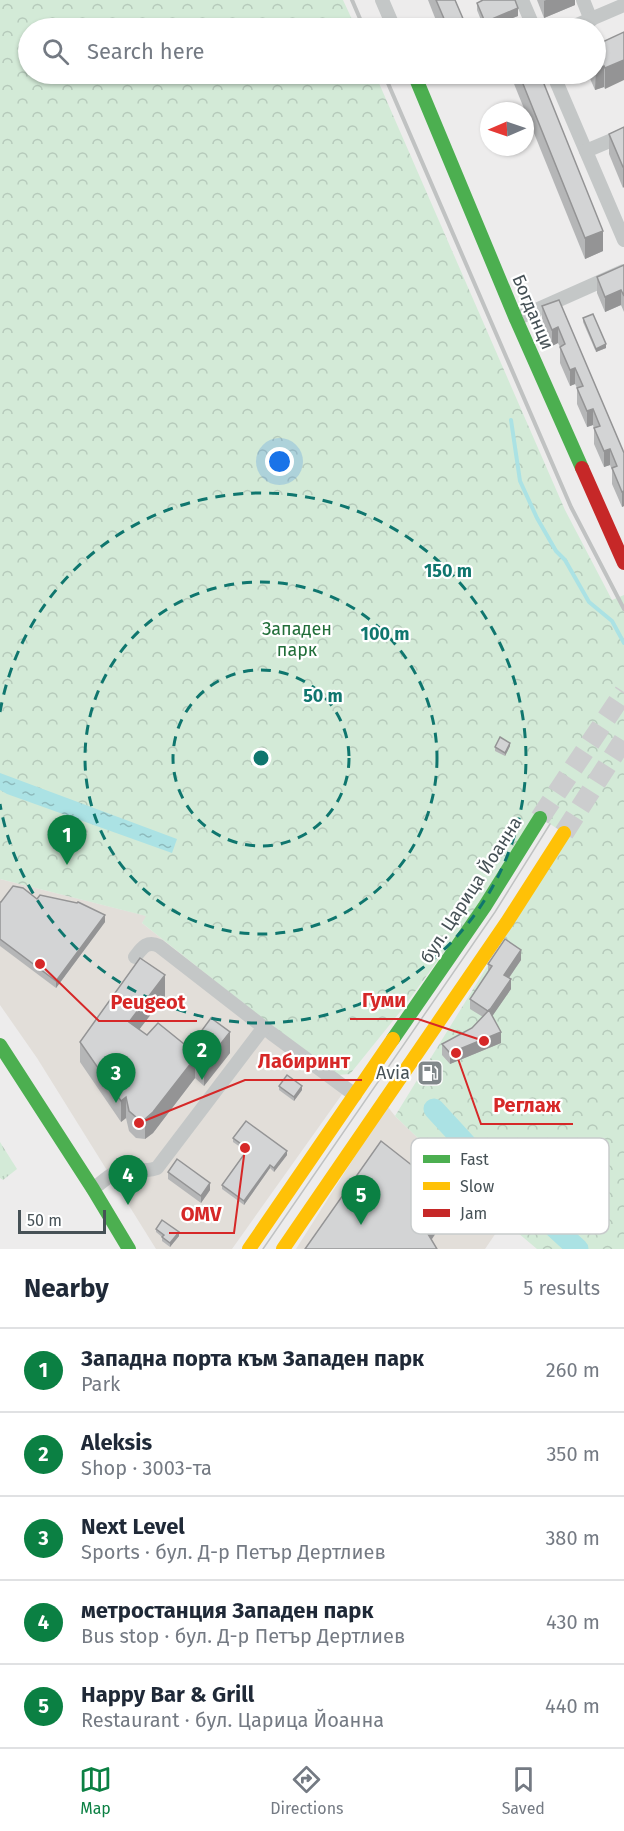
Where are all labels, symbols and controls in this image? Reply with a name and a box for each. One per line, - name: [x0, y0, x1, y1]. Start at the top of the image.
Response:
- search box: [18, 18, 606, 84]
- icon: search: [39, 35, 72, 68]
- text: Search here: [87, 38, 205, 65]
- north arrow: [480, 102, 534, 156]
- street label: Богданци: [507, 271, 559, 353]
- your location: [265, 447, 294, 476]
- text: 150 m: [424, 560, 472, 582]
- park label: Западен парк: [262, 618, 332, 661]
- text: 100 m: [361, 623, 409, 645]
- text: 50 m: [303, 685, 343, 707]
- centre of rings: [251, 748, 271, 768]
- street label: бул. Царица Йоанна: [415, 813, 527, 967]
- pin: 1: [48, 816, 86, 865]
- callout: Гуми: [350, 981, 418, 1019]
- callout: Peugeot: [99, 983, 197, 1021]
- text: Гуми: [362, 988, 406, 1012]
- text: Peugeot: [111, 990, 186, 1014]
- pin: 2: [182, 1030, 222, 1080]
- callout: Лабиринт: [245, 1042, 362, 1080]
- text: Лабиринт: [258, 1049, 351, 1073]
- pin: 3: [96, 1054, 136, 1103]
- fuel station icon: Avia: [415, 1058, 445, 1088]
- place label: Avia: [376, 1062, 410, 1084]
- callout: Реглаж: [481, 1086, 573, 1124]
- text: Реглаж: [493, 1093, 562, 1117]
- legend: [411, 1138, 609, 1234]
- text: Fast: [460, 1150, 489, 1169]
- pin: 4: [108, 1156, 148, 1205]
- pin: 5: [342, 1176, 380, 1225]
- text: Slow: [460, 1177, 495, 1196]
- callout: OMV: [169, 1195, 234, 1233]
- text: OMV: [181, 1202, 222, 1226]
- text: Jam: [460, 1204, 487, 1223]
- scale bar: [18, 1207, 106, 1234]
- text: 50 m: [27, 1211, 62, 1230]
- text: Nearby: [24, 1273, 109, 1304]
- text: 5 results: [523, 1276, 600, 1300]
- text: Западна порта към Западен парк: [81, 1345, 424, 1372]
- text: 1: [39, 1358, 48, 1382]
- text: 260 m: [546, 1358, 600, 1382]
- text: Park: [81, 1372, 120, 1396]
- text: Aleksis: [81, 1429, 152, 1456]
- text: 2: [38, 1442, 49, 1466]
- text: 350 m: [546, 1442, 600, 1466]
- text: Shop · 3003-та: [81, 1456, 212, 1480]
- text: Next Level: [81, 1513, 185, 1540]
- text: 3: [38, 1526, 49, 1550]
- text: 380 m: [545, 1526, 600, 1550]
- text: Sports · бул. Д-р Петър Дертлиев: [81, 1540, 386, 1564]
- text: метростанция Западен парк: [81, 1597, 374, 1624]
- text: 4: [38, 1610, 49, 1634]
- text: 430 m: [546, 1610, 600, 1634]
- text: Bus stop · бул. Д-р Петър Дертлиев: [81, 1624, 405, 1648]
- text: Happy Bar & Grill: [81, 1681, 254, 1708]
- text: 5: [38, 1694, 49, 1718]
- text: 440 m: [545, 1694, 600, 1718]
- text: Restaurant · бул. Царица Йоанна: [81, 1708, 384, 1732]
- tab: Map: [79, 1763, 112, 1818]
- tab: Directions: [270, 1763, 344, 1818]
- tab: Saved: [502, 1763, 545, 1818]

